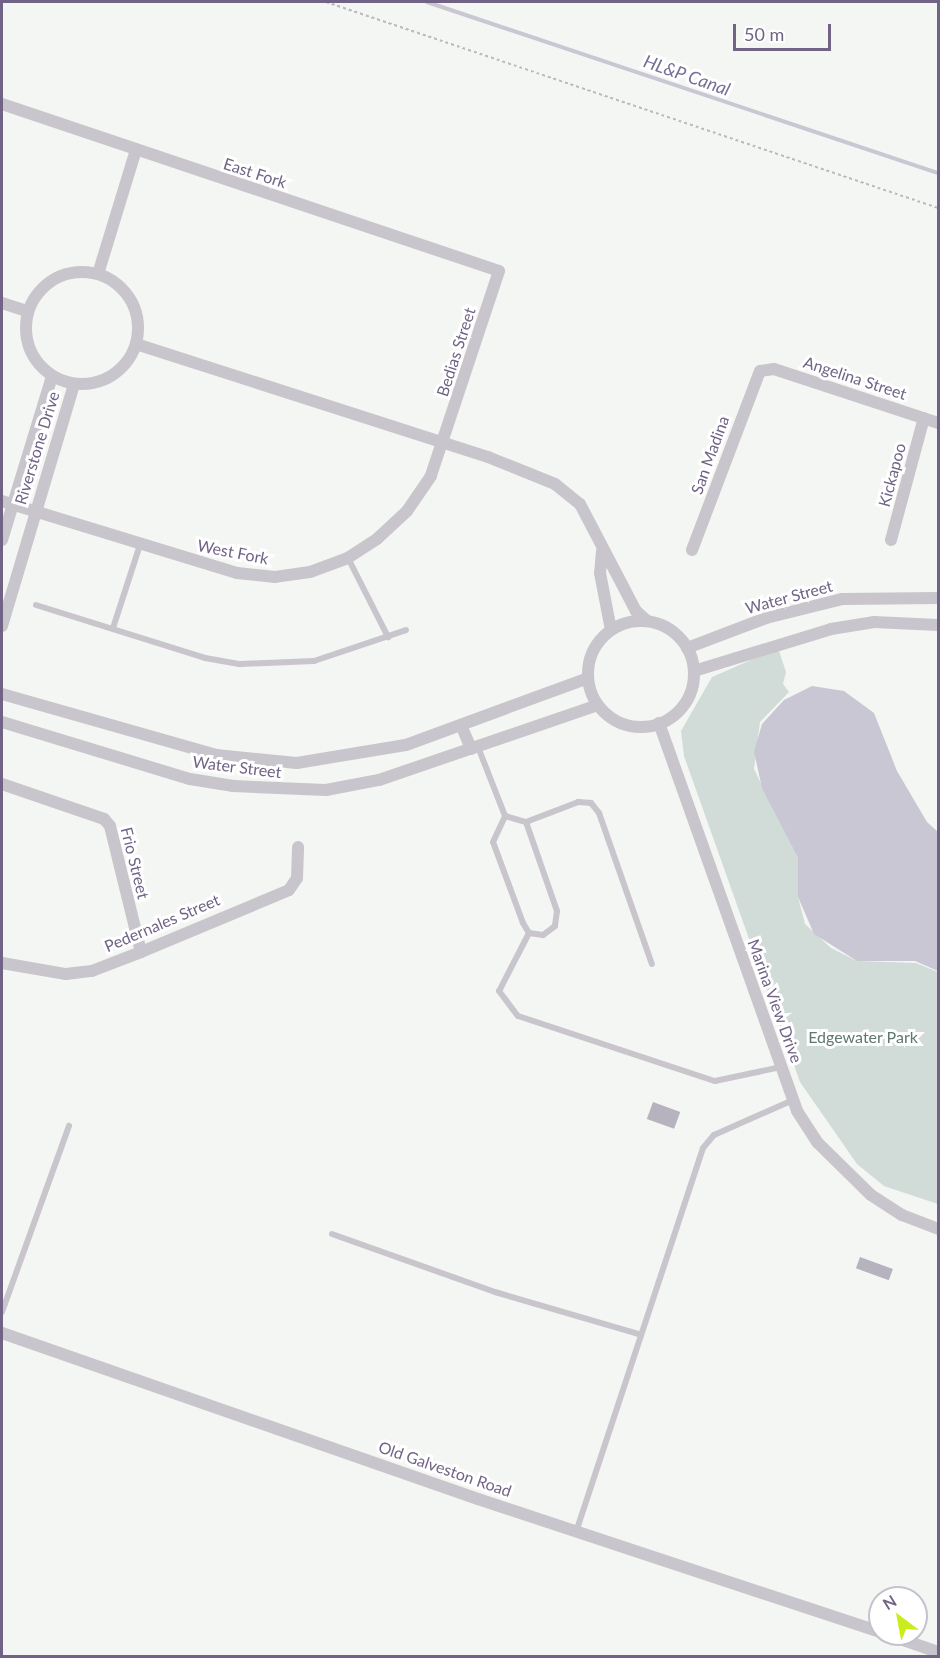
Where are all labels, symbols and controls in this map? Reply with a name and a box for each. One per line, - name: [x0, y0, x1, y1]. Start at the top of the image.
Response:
- scale bar: [736, 12, 834, 50]
- text: 50 m: [744, 23, 784, 45]
- water label: HL&P Canal: [641, 50, 733, 100]
- street label: East Fork: [221, 154, 289, 192]
- street label: Bedias Street: [433, 305, 479, 399]
- street label: Angelina Street: [801, 352, 909, 404]
- street label: Riverstone Drive: [11, 389, 63, 507]
- street label: San Madina: [687, 413, 733, 497]
- street label: Kickapoo: [874, 441, 910, 509]
- street label: West Fork: [196, 536, 270, 568]
- street label: Water Street: [743, 576, 835, 618]
- street label: Water Street: [191, 752, 283, 782]
- street label: Frio Street: [117, 825, 153, 901]
- street label: Pedernales Street: [102, 890, 222, 956]
- street label: Marina View Drive: [744, 936, 806, 1066]
- park label: Edgewater Park: [808, 1027, 918, 1047]
- street label: Old Galveston Road: [376, 1437, 514, 1501]
- north arrow: [868, 1586, 928, 1646]
- text: N: [879, 1591, 900, 1613]

